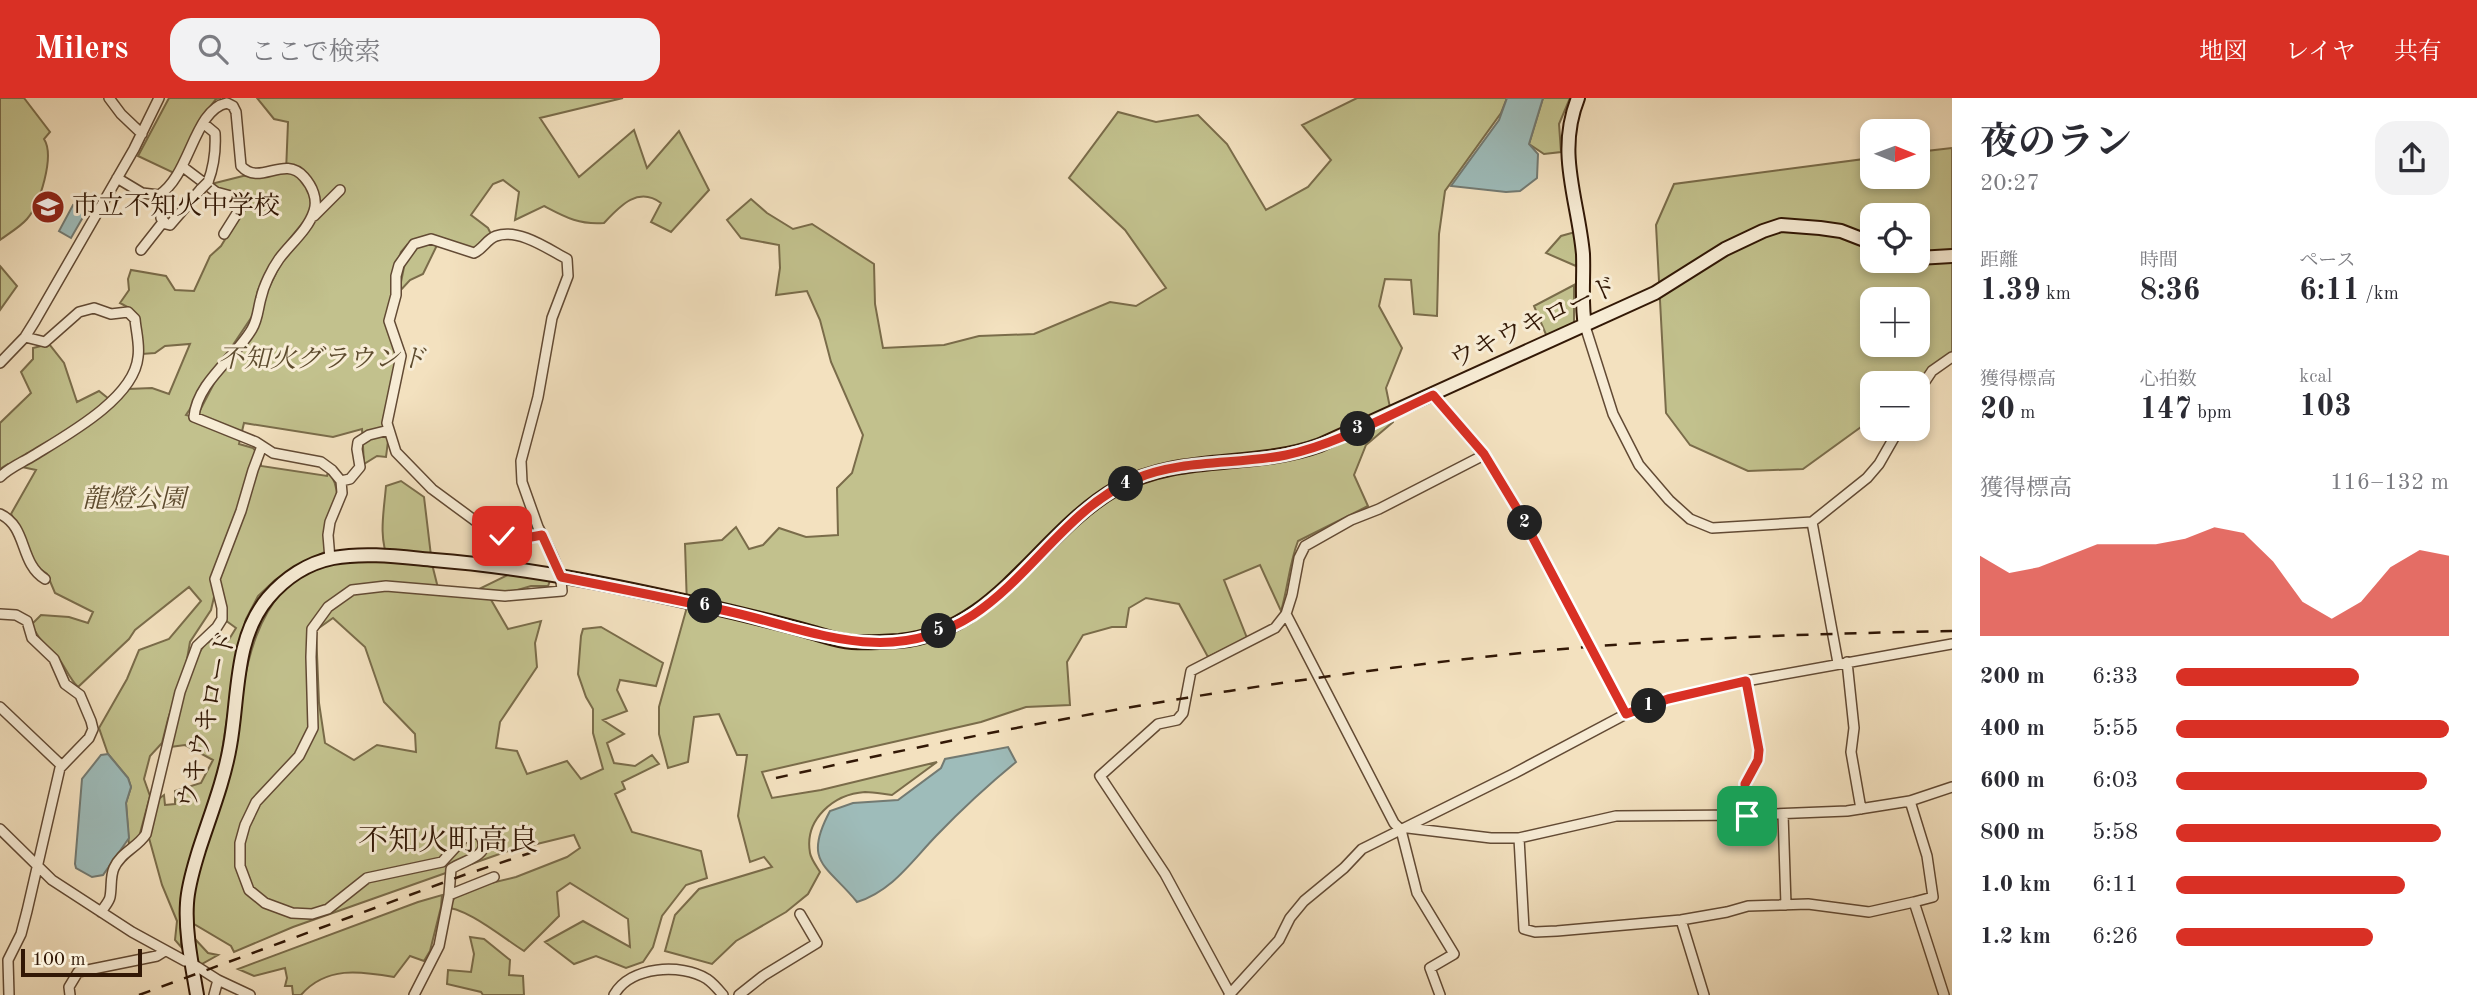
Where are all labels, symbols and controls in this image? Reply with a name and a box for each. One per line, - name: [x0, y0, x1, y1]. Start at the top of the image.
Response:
- search box: [170, 18, 660, 81]
- icon: search: [194, 30, 232, 68]
- text: Milers: [35, 33, 128, 66]
- text: ここで検索: [250, 40, 380, 66]
- text: 地図: [2199, 41, 2247, 65]
- text: レイヤ: [2285, 41, 2356, 65]
- text: 共有: [2394, 41, 2442, 65]
- north arrow: [1860, 119, 1930, 189]
- map controls: [1860, 119, 1930, 441]
- button: share: [2375, 121, 2449, 195]
- text: 夜のラン: [1980, 125, 2132, 163]
- text: 20:27: [1980, 172, 2040, 195]
- school or university icon: 市立不知火中学校: [29, 188, 67, 226]
- place label: 市立不知火中学校: [72, 192, 280, 220]
- button: locate: [1860, 203, 1930, 273]
- text: 距離: [1980, 252, 2018, 271]
- text: 時間: [2140, 252, 2178, 271]
- text: ペース: [2299, 252, 2355, 271]
- street label: ウキウキロード: [1446, 273, 1622, 374]
- text: 1.39: [1980, 276, 2041, 306]
- text: 8:36: [2140, 276, 2200, 306]
- text: 6:11: [2299, 276, 2360, 306]
- text: km: [2041, 285, 2071, 304]
- text: /km: [2360, 285, 2399, 304]
- button: +: [1860, 287, 1930, 357]
- park label: 不知火グラウンド: [218, 345, 427, 373]
- text: kcal: [2299, 368, 2332, 387]
- button: −: [1860, 371, 1930, 441]
- text: 獲得標高: [1980, 371, 2056, 390]
- text: 心拍数: [2140, 371, 2197, 390]
- text: 103: [2299, 392, 2352, 422]
- text: 20: [1980, 395, 2015, 425]
- text: 147: [2140, 395, 2192, 425]
- text: m: [2015, 404, 2035, 423]
- text: bpm: [2192, 404, 2232, 423]
- pin: 3: [1340, 412, 1376, 446]
- text: 3: [1352, 419, 1363, 438]
- pin: 4: [1108, 466, 1144, 502]
- text: 116–132 m: [2330, 471, 2449, 494]
- text: 4: [1120, 474, 1131, 493]
- text: 獲得標高: [1980, 477, 2072, 500]
- park label: 龍燈公園: [82, 485, 190, 513]
- pin: [472, 506, 532, 566]
- pin: 2: [1508, 506, 1542, 540]
- text: 2: [1519, 513, 1530, 532]
- icon: check: [483, 517, 521, 555]
- pin: 6: [688, 588, 722, 624]
- text: 6: [699, 596, 710, 615]
- pin: 5: [922, 614, 956, 648]
- text: 5: [933, 621, 944, 640]
- street label: ウキウキロード: [174, 628, 241, 812]
- text: 200 m: [1980, 665, 2045, 688]
- text: 6:33: [2092, 665, 2138, 688]
- pin: 1: [1632, 688, 1666, 724]
- text: 1: [1643, 696, 1654, 715]
- text: 400 m: [1980, 717, 2045, 740]
- text: 5:55: [2092, 717, 2138, 740]
- text: 600 m: [1980, 769, 2045, 792]
- text: 6:03: [2092, 769, 2138, 792]
- pin: [1717, 786, 1777, 846]
- icon: arrive: [1728, 797, 1766, 835]
- text: 800 m: [1980, 821, 2045, 844]
- text: 5:58: [2092, 821, 2138, 844]
- district label: 不知火町高良: [358, 824, 538, 857]
- text: 1.0 km: [1980, 873, 2051, 896]
- text: 6:11: [2092, 873, 2138, 896]
- text: 1.2 km: [1980, 925, 2051, 948]
- text: 6:26: [2092, 925, 2138, 948]
- scale bar: [21, 946, 142, 978]
- text: 100 m: [32, 951, 85, 970]

